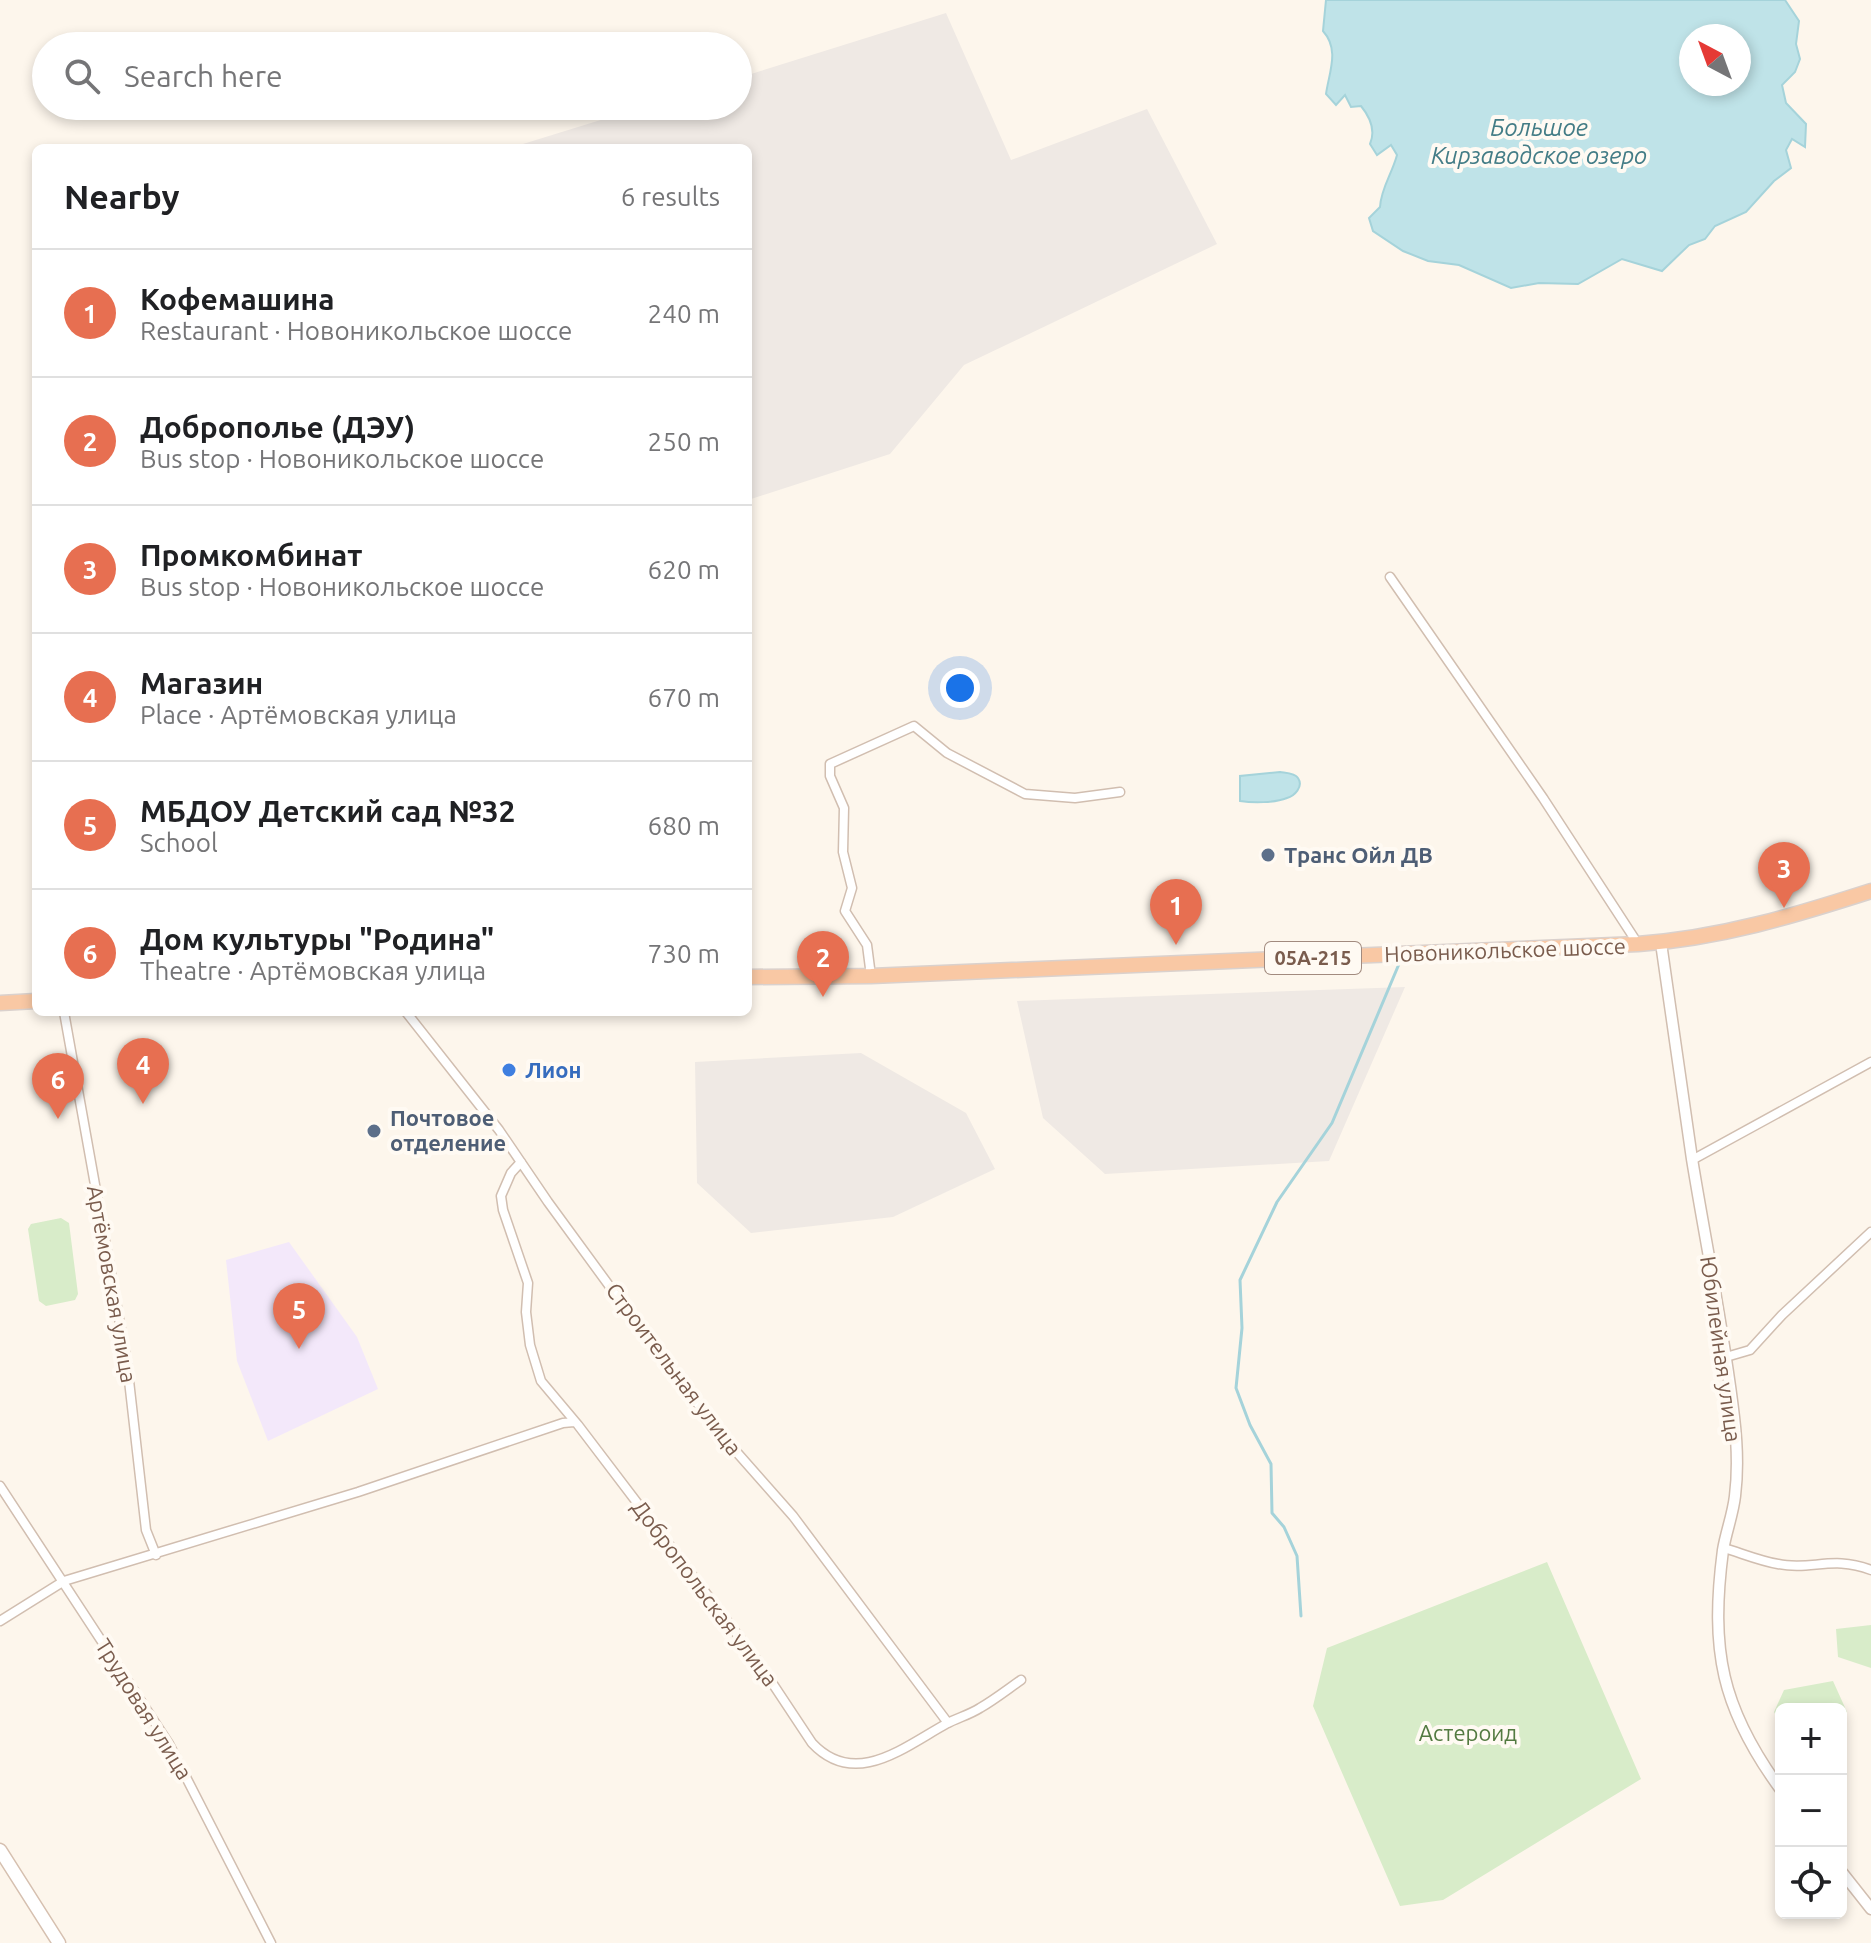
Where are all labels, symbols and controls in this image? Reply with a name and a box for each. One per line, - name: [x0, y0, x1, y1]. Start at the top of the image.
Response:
- north arrow: [1679, 24, 1751, 96]
- search box: [32, 32, 752, 120]
- icon: search: [60, 54, 104, 98]
- text: Search here: [124, 59, 283, 93]
- water label: Большое Кирзаводское озеро: [1431, 114, 1647, 169]
- text: Nearby: [64, 177, 179, 215]
- text: 6 results: [621, 182, 720, 211]
- text: Кофемашина: [140, 282, 335, 316]
- text: 1: [83, 299, 97, 328]
- text: 240 m: [648, 299, 720, 328]
- text: Restaurant · Новоникольское шоссе: [140, 316, 572, 345]
- text: Доброполье (ДЭУ): [140, 410, 415, 444]
- text: 2: [83, 427, 97, 456]
- text: 250 m: [648, 427, 720, 456]
- text: Bus stop · Новоникольское шоссе: [140, 444, 544, 473]
- text: Промкомбинат: [140, 538, 362, 572]
- text: 3: [83, 555, 97, 584]
- text: 620 m: [648, 555, 720, 584]
- text: Bus stop · Новоникольское шоссе: [140, 572, 544, 601]
- text: Магазин: [140, 666, 263, 700]
- your location: [940, 668, 980, 708]
- text: 4: [83, 683, 97, 712]
- text: 670 m: [648, 683, 720, 712]
- text: Place · Артёмовская улица: [140, 700, 457, 729]
- text: МБДОУ Детский сад №32: [140, 794, 515, 828]
- text: 5: [83, 811, 97, 840]
- text: 680 m: [648, 811, 720, 840]
- text: School: [140, 828, 218, 857]
- place label: Транс Ойл ДВ: [1284, 842, 1433, 867]
- pin: 3: [1758, 842, 1810, 908]
- marker: Транс Ойл ДВ: [1259, 846, 1277, 864]
- pin: 1: [1150, 879, 1202, 945]
- text: Дом культуры "Родина": [140, 922, 494, 956]
- pin: 2: [797, 931, 849, 997]
- street label: Новоникольское шоссе: [1384, 933, 1626, 966]
- text: 6: [83, 939, 97, 968]
- text: 730 m: [648, 939, 720, 968]
- road number: 05А-215: [1265, 942, 1361, 974]
- text: Theatre · Артёмовская улица: [140, 956, 486, 985]
- pin: 4: [117, 1038, 169, 1104]
- pin: 6: [32, 1053, 84, 1119]
- place label: Лион: [525, 1057, 582, 1082]
- marker: Лион: [500, 1061, 518, 1079]
- place label: Почтовое отделение: [390, 1105, 506, 1155]
- marker: Почтовое отделение: [365, 1122, 383, 1140]
- street label: Артёмовская улица: [83, 1183, 142, 1385]
- street label: Юбилейная улица: [1696, 1254, 1747, 1444]
- street label: Строительная улица: [602, 1278, 747, 1460]
- pin: 5: [273, 1283, 325, 1349]
- street label: Добропольская улица: [627, 1495, 784, 1691]
- street label: Трудовая улица: [91, 1634, 198, 1784]
- map controls: [1775, 1703, 1847, 1919]
- button: +: [1775, 1703, 1847, 1775]
- park label: Астероид: [1419, 1720, 1517, 1745]
- button: −: [1775, 1775, 1847, 1847]
- button: locate: [1775, 1847, 1847, 1919]

